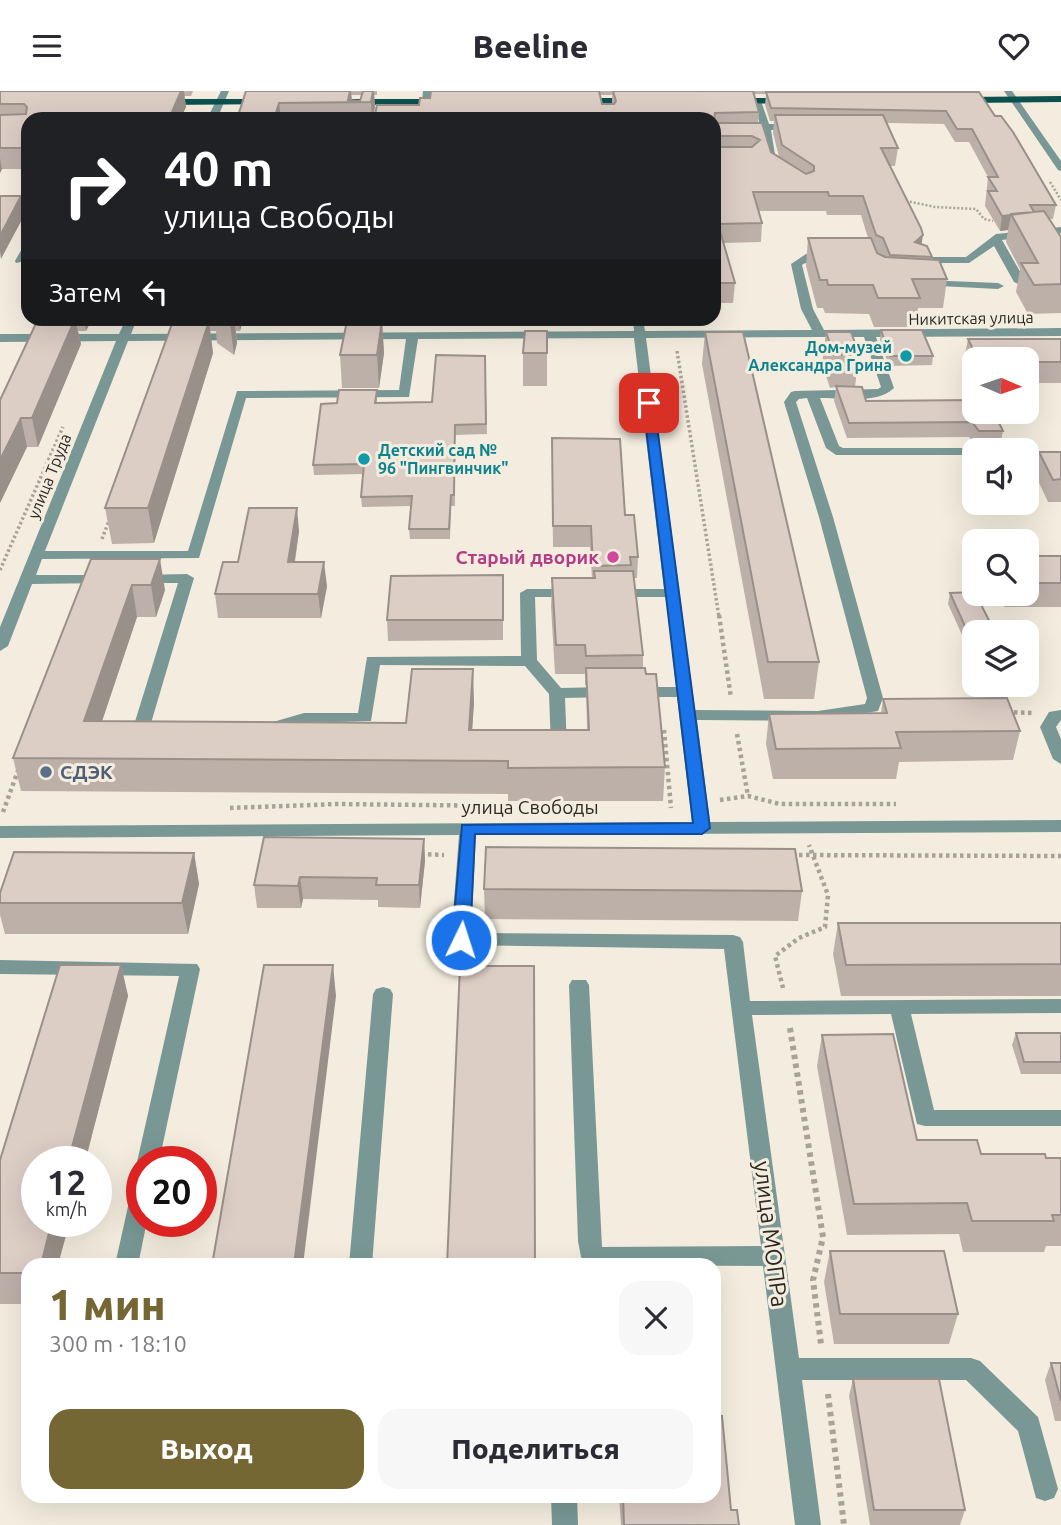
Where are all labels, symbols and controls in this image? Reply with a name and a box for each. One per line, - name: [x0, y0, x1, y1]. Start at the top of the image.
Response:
- icon: menu: [28, 27, 66, 65]
- icon: heart: [995, 27, 1033, 65]
- text: Beeline: [473, 28, 588, 64]
- icon: right: [49, 140, 140, 231]
- text: 40 m: [164, 140, 273, 195]
- text: улица Свободы: [164, 198, 395, 234]
- icon: left: [136, 273, 174, 311]
- text: Затем: [49, 278, 122, 307]
- street label: Никитская улица: [908, 308, 1034, 328]
- place label: Дом-музей Александра Грина: [748, 338, 892, 374]
- north arrow: [962, 347, 1040, 423]
- map controls: [962, 347, 1039, 697]
- marker: Дом-музей Александра Грина: [898, 348, 914, 364]
- pin: [619, 373, 679, 433]
- icon: arrive: [630, 384, 668, 422]
- street label: улица Труда: [24, 431, 74, 521]
- button: sound: [962, 438, 1039, 515]
- place label: Детский сад № 96 "Пингвинчик": [378, 441, 508, 477]
- marker: Детский сад № 96 "Пингвинчик": [356, 451, 372, 467]
- button: search: [962, 529, 1039, 606]
- place label: Старый дворик: [455, 546, 599, 568]
- marker: Старый дворик: [605, 549, 621, 565]
- button: layers: [962, 620, 1039, 697]
- place label: СДЭК: [60, 761, 113, 783]
- marker: СДЭК: [38, 764, 54, 780]
- street label: улица Свободы: [461, 796, 599, 818]
- position arrow: [424, 903, 498, 977]
- speed limit sign: 20: [126, 1146, 217, 1237]
- street label: улица МОПРа: [750, 1159, 793, 1309]
- text: 12: [47, 1162, 86, 1202]
- text: km/h: [46, 1199, 87, 1219]
- text: 1 мин: [49, 1281, 166, 1328]
- button: close: [619, 1281, 693, 1355]
- text: 300 m · 18:10: [49, 1331, 187, 1356]
- button: Выход: [49, 1409, 364, 1489]
- button: Поделиться: [378, 1409, 693, 1489]

